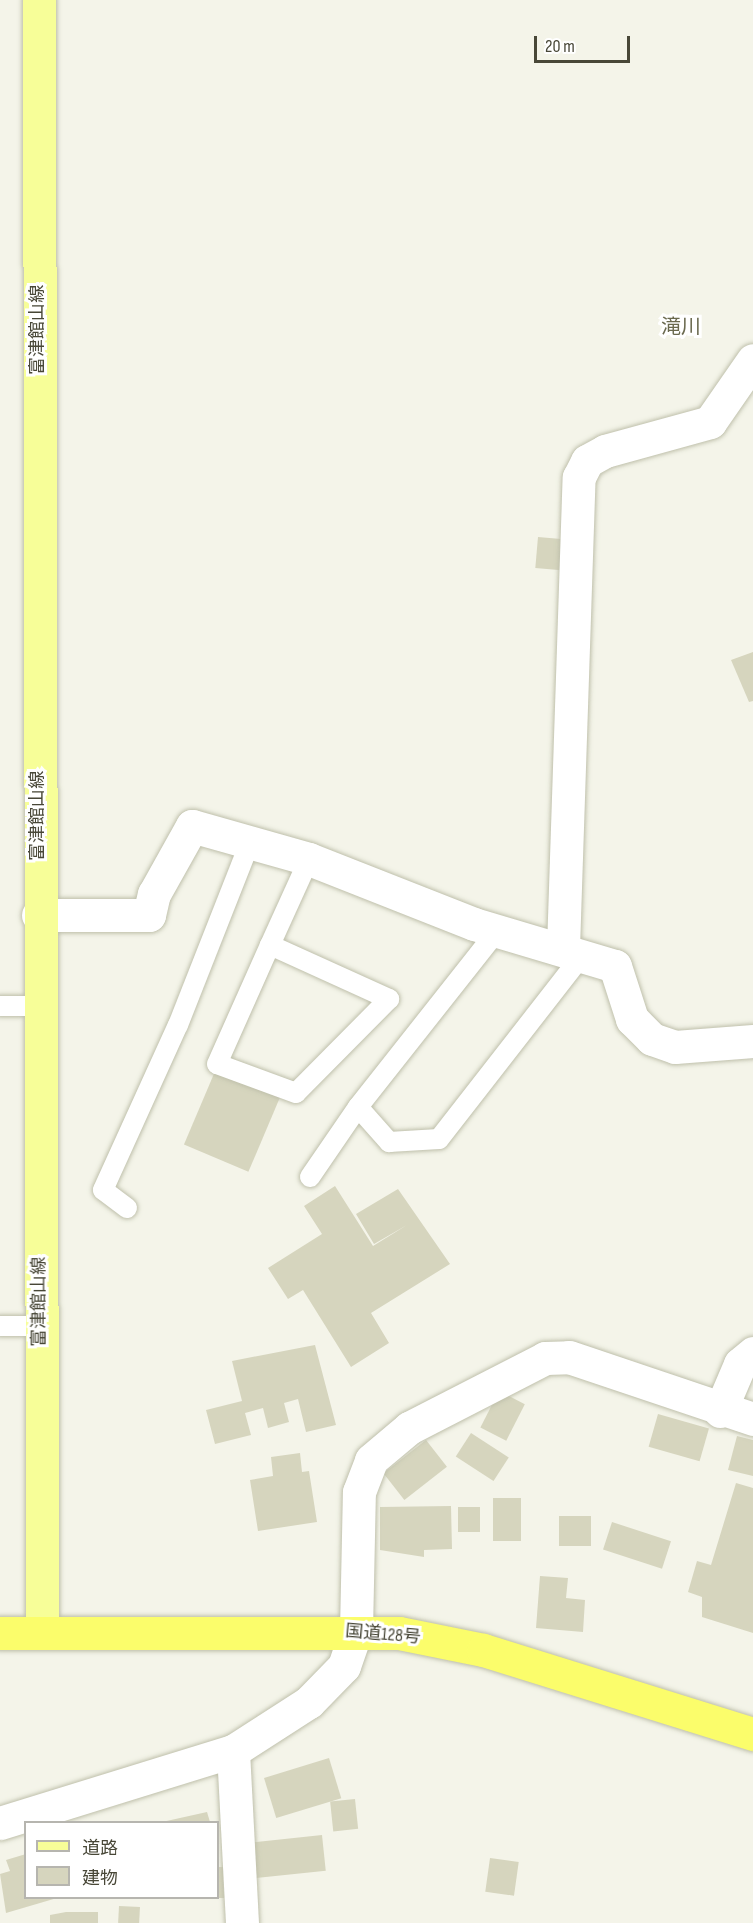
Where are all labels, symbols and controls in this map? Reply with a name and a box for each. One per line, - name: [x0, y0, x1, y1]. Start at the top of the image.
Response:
- scale bar: [537, 24, 633, 62]
- text: 20 m: [545, 36, 575, 57]
- street label: 富津館山線: [27, 285, 49, 375]
- district label: 滝川: [661, 315, 701, 339]
- street label: 富津館山線: [27, 771, 49, 861]
- street label: 富津館山線: [29, 1257, 51, 1347]
- street label: 国道128号: [344, 1621, 422, 1649]
- legend: [24, 1821, 219, 1899]
- text: 道路: [82, 1838, 118, 1859]
- text: 建物: [82, 1868, 118, 1889]

